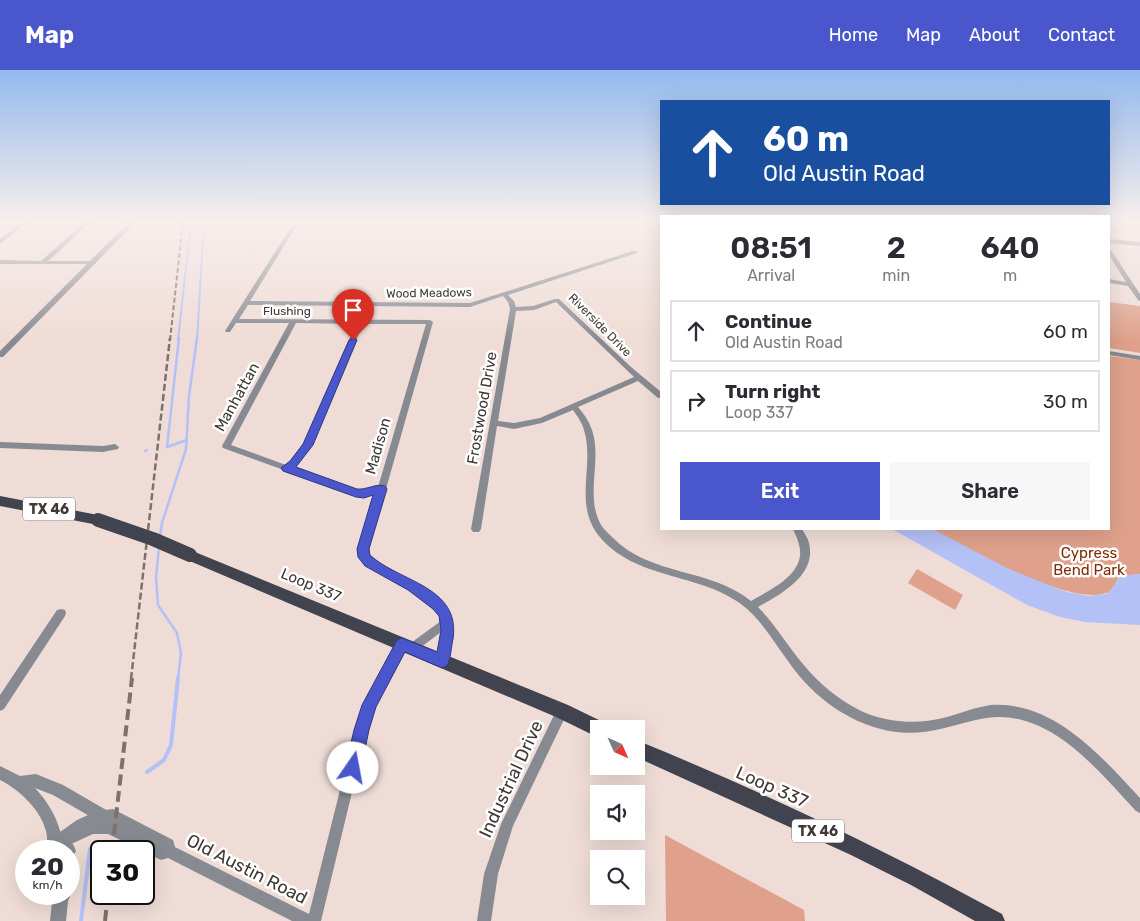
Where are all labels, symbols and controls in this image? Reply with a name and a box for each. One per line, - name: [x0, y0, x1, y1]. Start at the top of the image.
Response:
- text: Map: [25, 21, 74, 49]
- text: Home: [829, 24, 878, 46]
- text: Map: [906, 24, 941, 46]
- text: About: [969, 24, 1020, 46]
- text: Contact: [1048, 24, 1115, 46]
- text: 60 m: [763, 118, 849, 160]
- icon: ahead: [680, 120, 745, 185]
- text: Old Austin Road: [763, 160, 925, 187]
- text: 08:51: [730, 230, 812, 266]
- text: 2: [887, 230, 906, 266]
- text: 640: [980, 230, 1040, 266]
- text: Arrival: [747, 266, 795, 285]
- text: min: [882, 266, 910, 285]
- text: m: [1003, 266, 1017, 285]
- street label: Wood Meadows: [386, 285, 472, 301]
- pin: [332, 289, 374, 340]
- street label: Riverside Drive: [566, 291, 635, 360]
- icon: arrive: [339, 296, 367, 324]
- street label: Flushing: [263, 304, 311, 318]
- text: Continue: [725, 310, 812, 333]
- icon: ahead: [682, 317, 710, 345]
- text: 60 m: [1043, 320, 1088, 343]
- text: Old Austin Road: [725, 333, 843, 352]
- street label: Frostwood Drive: [463, 350, 501, 466]
- street label: Manhattan: [211, 360, 263, 434]
- text: Turn right: [725, 380, 820, 403]
- icon: right: [682, 387, 710, 415]
- text: 30 m: [1043, 390, 1088, 413]
- text: Loop 337: [725, 403, 793, 422]
- street label: Madison: [361, 416, 395, 476]
- button: Exit: [680, 462, 880, 520]
- button: Share: [890, 462, 1090, 520]
- road number: TX 46: [23, 498, 75, 520]
- park label: Cypress Bend Park: [1053, 544, 1125, 579]
- street label: Loop 337: [278, 564, 344, 606]
- street label: Industrial Drive: [474, 717, 548, 841]
- north arrow: [590, 720, 645, 775]
- map controls: [590, 720, 645, 905]
- position arrow: [326, 741, 378, 793]
- street label: Loop 337: [733, 761, 811, 813]
- button: sound: [590, 785, 645, 840]
- road number: TX 46: [792, 819, 844, 842]
- street label: Old Austin Road: [183, 829, 311, 909]
- speed limit sign: 30: [90, 840, 155, 905]
- button: search: [590, 850, 645, 905]
- text: 20: [31, 852, 64, 881]
- text: km/h: [33, 878, 62, 892]

